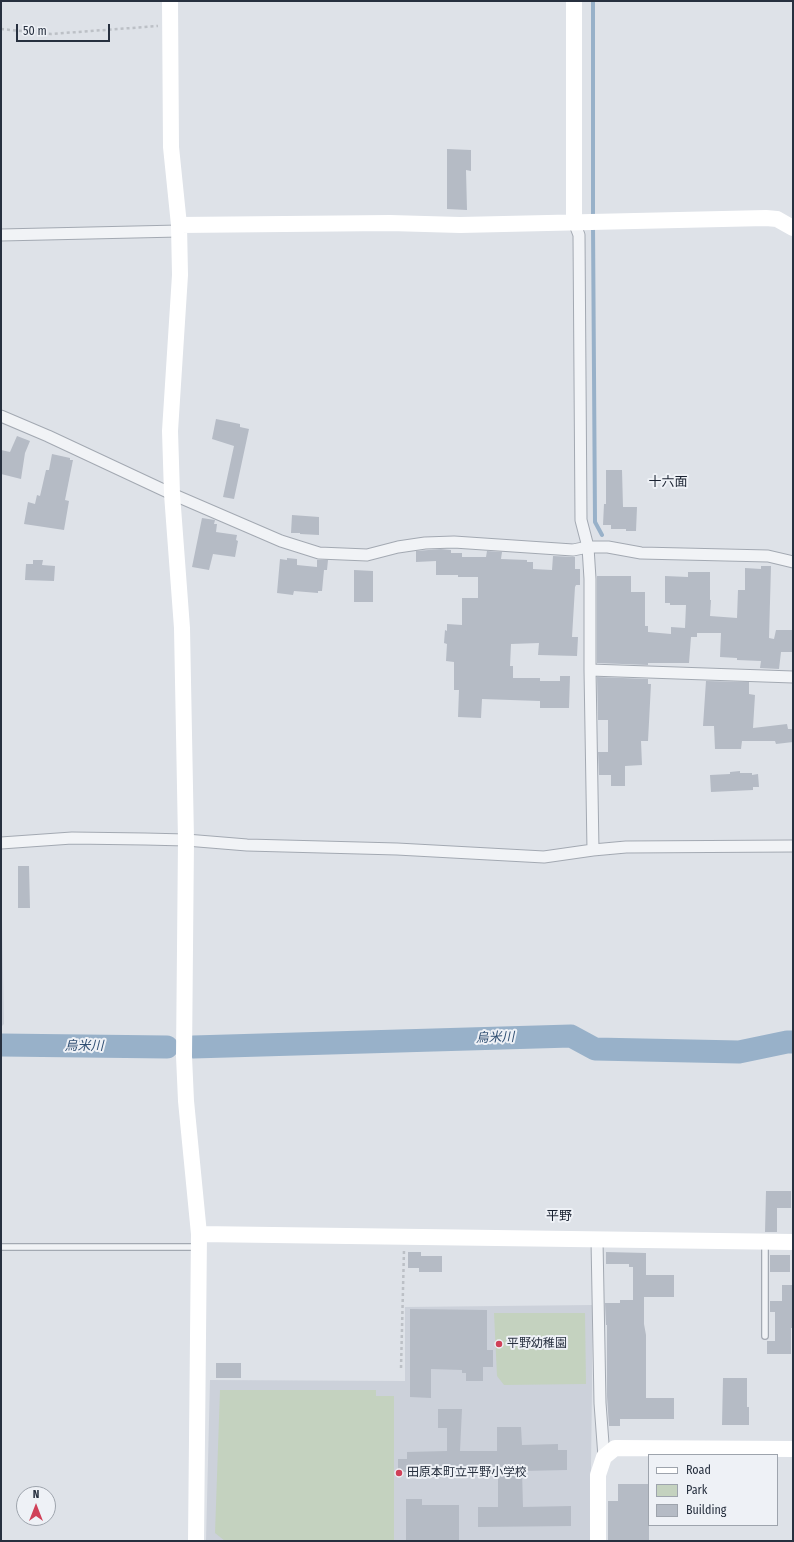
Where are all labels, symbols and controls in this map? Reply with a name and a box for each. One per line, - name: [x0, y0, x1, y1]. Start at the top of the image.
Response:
- scale bar: [18, 16, 112, 42]
- text: 50 m: [23, 24, 47, 38]
- district label: 十六面: [649, 474, 687, 490]
- water label: 烏米川: [475, 1030, 515, 1046]
- water label: 烏米川: [65, 1038, 103, 1054]
- district label: 平野: [546, 1208, 572, 1224]
- place label: 平野幼稚園: [507, 1337, 567, 1351]
- marker: 平野幼稚園: [494, 1339, 504, 1349]
- legend: [648, 1454, 778, 1526]
- text: Road: [686, 1463, 711, 1477]
- place label: 田原本町立平野小学校: [407, 1466, 527, 1480]
- marker: 田原本町立平野小学校: [394, 1468, 404, 1478]
- text: Park: [686, 1483, 707, 1497]
- north arrow: [16, 1486, 56, 1526]
- text: N: [33, 1488, 39, 1501]
- text: Building: [686, 1503, 726, 1517]

